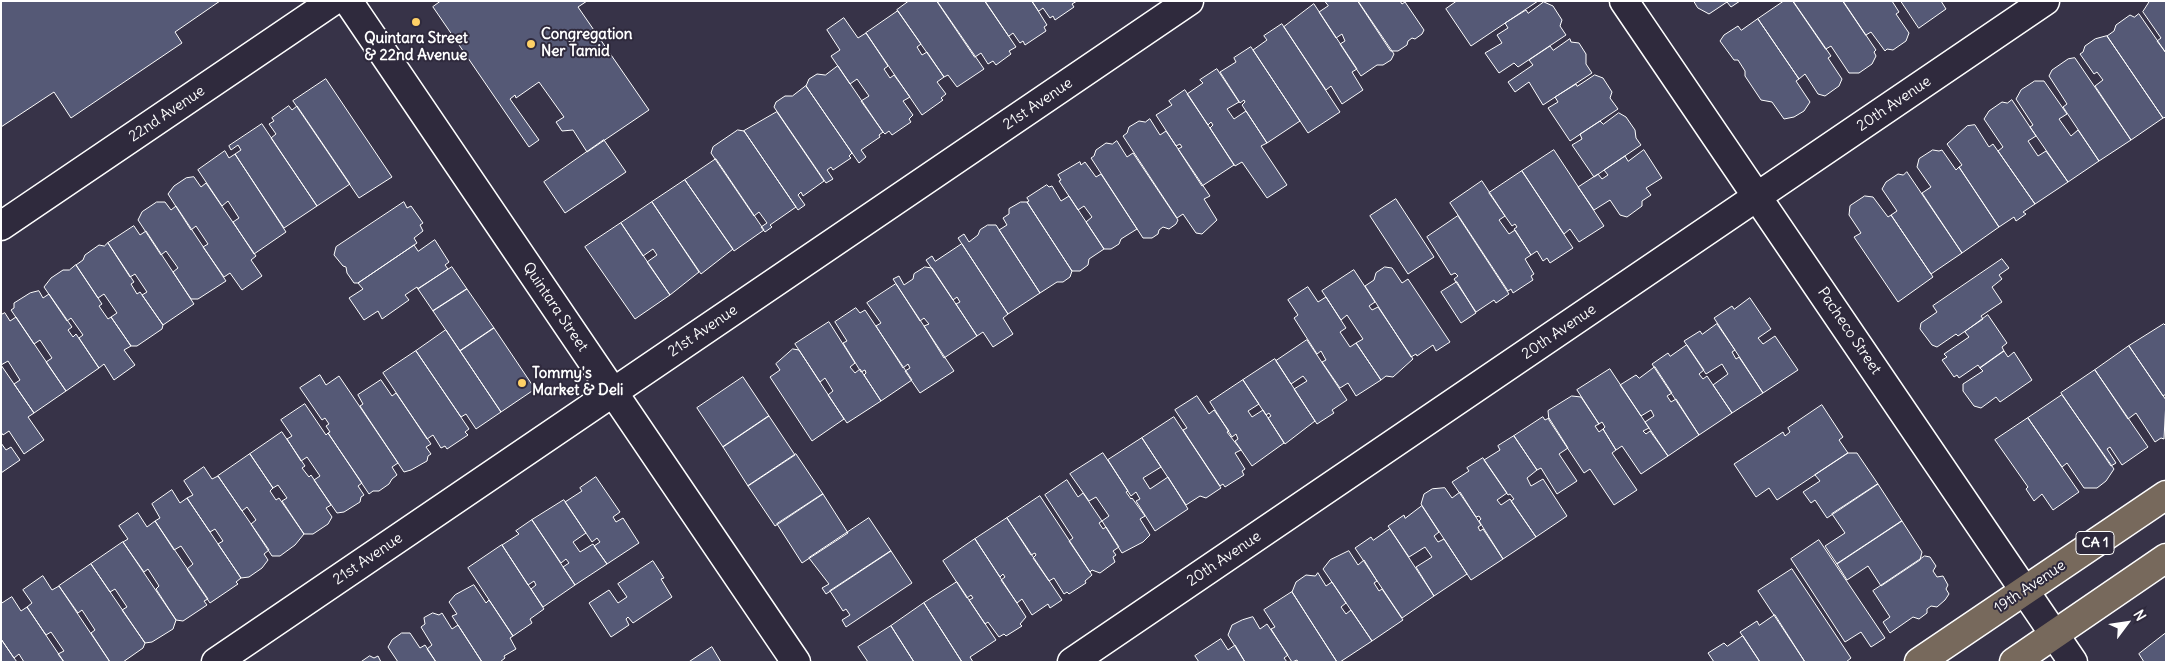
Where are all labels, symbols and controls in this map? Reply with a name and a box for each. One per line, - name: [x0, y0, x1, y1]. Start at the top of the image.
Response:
- marker: Quintara Street & 22nd Avenue: [410, 16, 422, 28]
- place label: Congregation Ner Tamid: [541, 26, 632, 61]
- place label: Quintara Street & 22nd Avenue: [364, 30, 468, 65]
- marker: Congregation Ner Tamid: [525, 38, 537, 50]
- street label: 20th Avenue: [1853, 73, 1935, 135]
- street label: 21st Avenue: [1000, 74, 1076, 134]
- street label: 22nd Avenue: [126, 82, 208, 146]
- street label: Quintara Street: [519, 259, 591, 355]
- street label: Pacheco Street: [1813, 284, 1885, 378]
- street label: 21st Avenue: [665, 301, 741, 361]
- street label: 20th Avenue: [1518, 301, 1600, 363]
- place label: Tommy's Market & Deli: [532, 365, 623, 400]
- marker: Tommy's Market & Deli: [516, 377, 528, 389]
- street label: 20th Avenue: [1183, 528, 1265, 590]
- street label: 21st Avenue: [330, 529, 406, 589]
- road number: CA 1: [2076, 532, 2114, 554]
- street label: 19th Avenue: [1991, 557, 2069, 617]
- north arrow: [2102, 598, 2152, 648]
- text: N: [2130, 606, 2150, 624]

